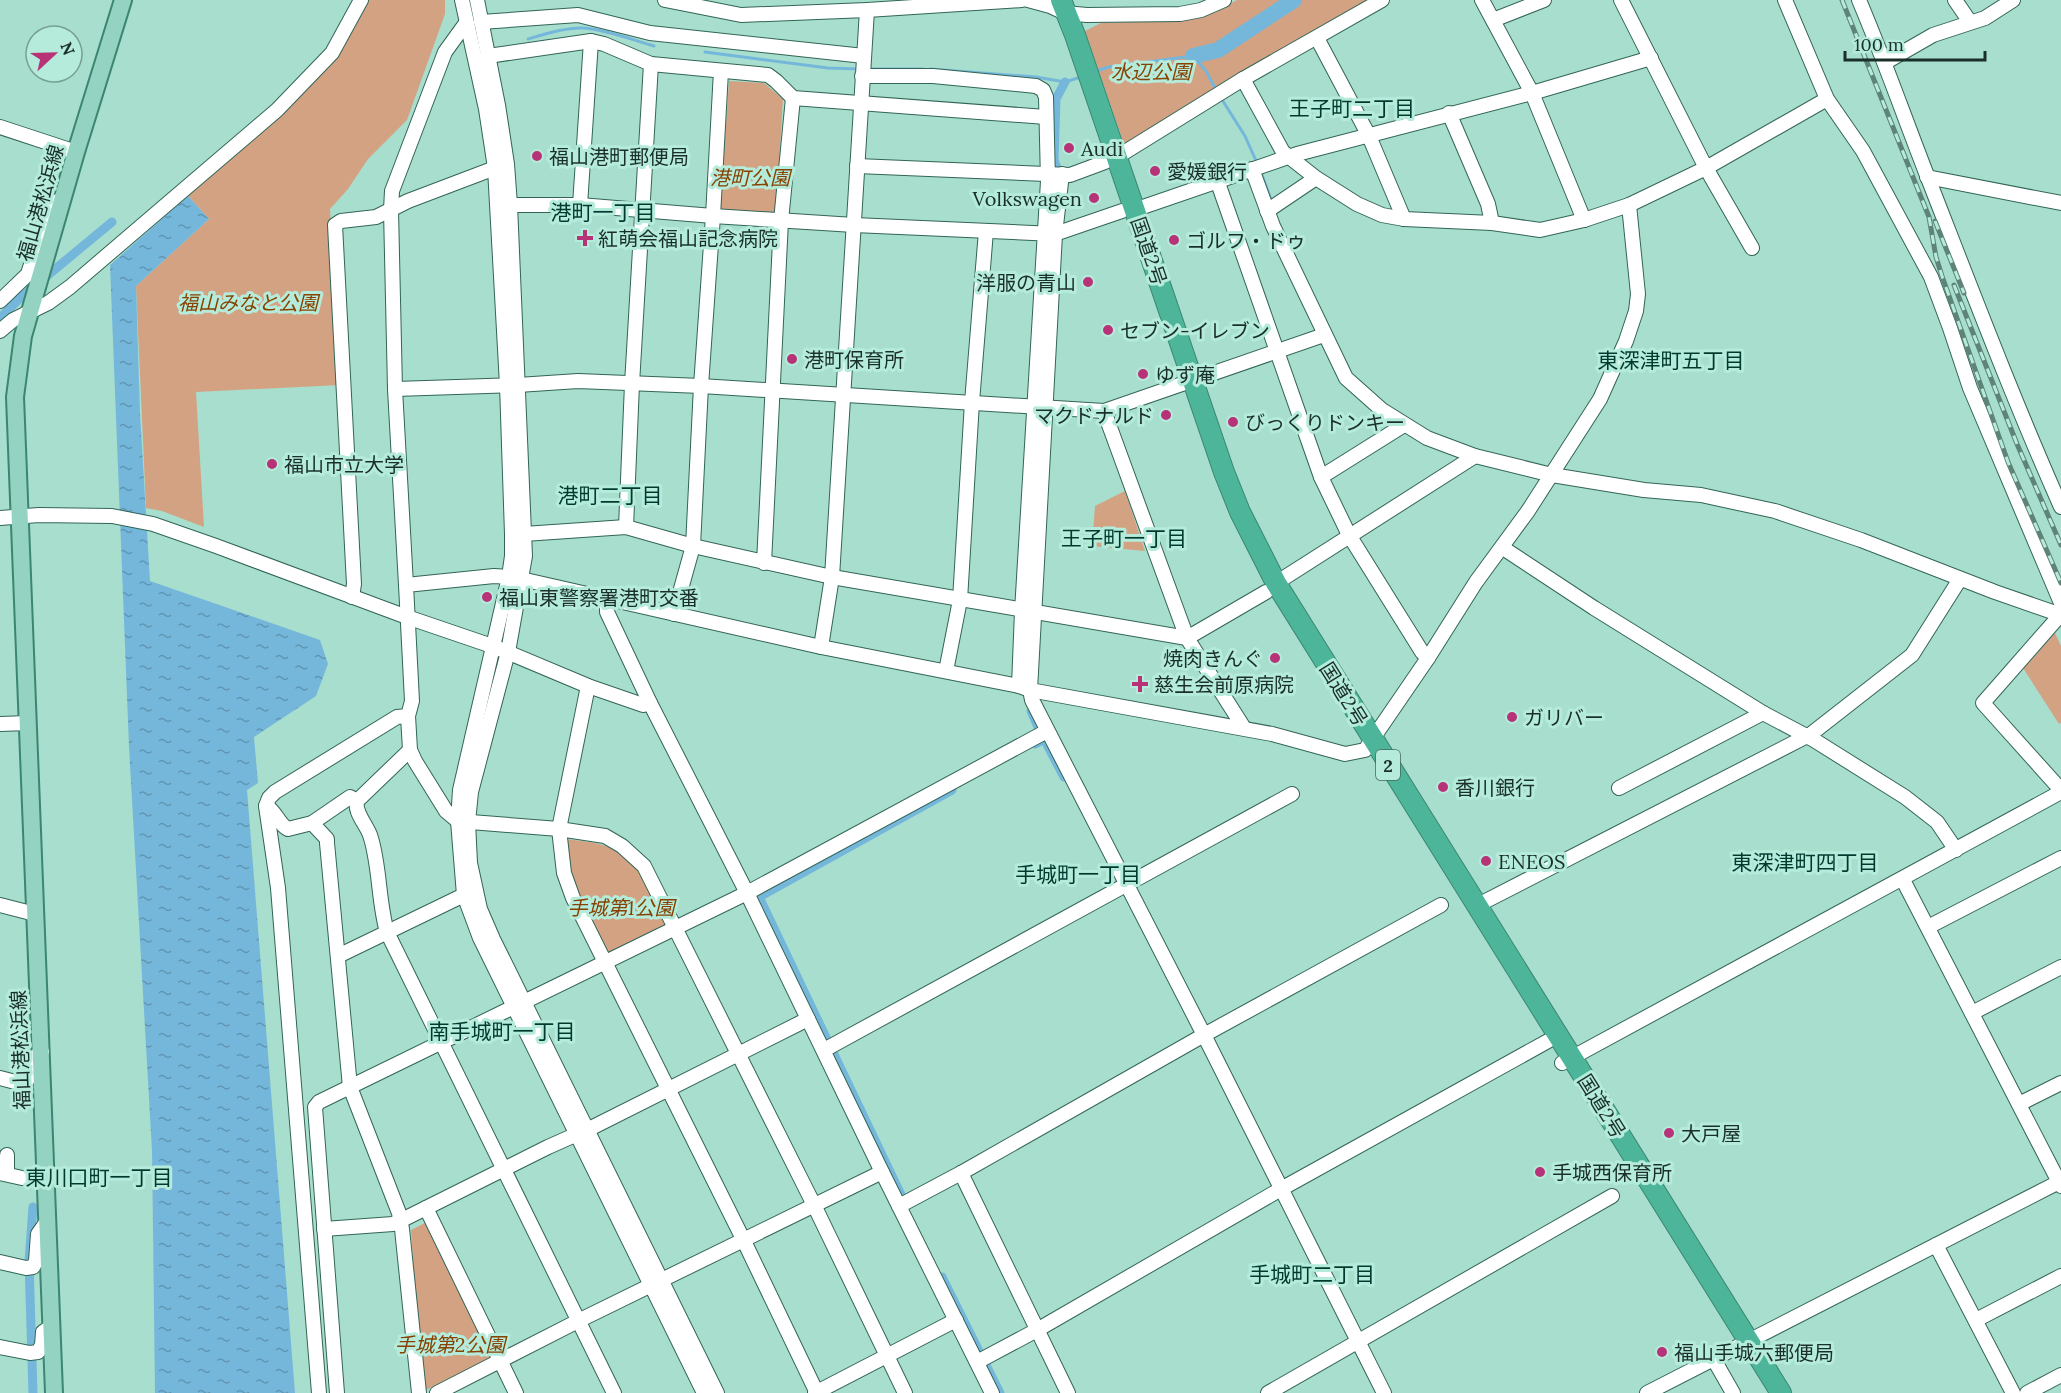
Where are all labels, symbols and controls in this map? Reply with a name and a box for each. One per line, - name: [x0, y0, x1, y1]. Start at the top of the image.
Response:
- north arrow: [24, 24, 84, 84]
- scale bar: [1845, 24, 1984, 62]
- text: 100 m: [1854, 33, 1904, 56]
- text: N: [56, 39, 79, 58]
- park label: 水辺公園: [1111, 59, 1194, 84]
- district label: 王子町二丁目: [1289, 95, 1415, 122]
- place label: Audi: [1080, 136, 1123, 161]
- marker: Audi: [1062, 141, 1076, 155]
- street label: 福山港松浜線: [11, 142, 69, 264]
- place label: 福山港町郵便局: [549, 144, 689, 169]
- marker: 福山港町郵便局: [530, 149, 544, 163]
- place label: 愛媛銀行: [1167, 159, 1247, 184]
- marker: 愛媛銀行: [1148, 164, 1162, 178]
- park label: 港町公園: [710, 165, 793, 190]
- place label: Volkswagen: [972, 186, 1082, 211]
- marker: Volkswagen: [1087, 191, 1101, 205]
- district label: 港町一丁目: [551, 199, 656, 226]
- street label: 国道2号: [1126, 213, 1172, 289]
- place label: 紅萌会福山記念病院: [598, 226, 778, 251]
- place label: ゴルフ・ドゥ: [1186, 228, 1306, 253]
- marker: 紅萌会福山記念病院: [576, 229, 594, 247]
- marker: ゴルフ・ドゥ: [1167, 233, 1181, 247]
- place label: 洋服の青山: [976, 270, 1076, 295]
- marker: 洋服の青山: [1081, 275, 1095, 289]
- park label: 福山みなと公園: [178, 290, 321, 315]
- place label: セブン-イレブン: [1120, 318, 1270, 343]
- marker: セブン-イレブン: [1101, 323, 1115, 337]
- place label: 港町保育所: [804, 347, 904, 372]
- district label: 東深津町五丁目: [1598, 347, 1745, 374]
- marker: 港町保育所: [785, 352, 799, 366]
- place label: ゆず庵: [1155, 362, 1215, 387]
- marker: ゆず庵: [1136, 367, 1150, 381]
- place label: マクドナルド: [1034, 403, 1154, 428]
- marker: マクドナルド: [1159, 408, 1173, 422]
- place label: びっくりドンキー: [1245, 410, 1405, 435]
- marker: びっくりドンキー: [1226, 415, 1240, 429]
- place label: 福山市立大学: [284, 452, 404, 477]
- marker: 福山市立大学: [265, 457, 279, 471]
- district label: 港町二丁目: [558, 482, 663, 509]
- district label: 王子町一丁目: [1061, 525, 1187, 552]
- place label: 福山東警察署港町交番: [499, 585, 699, 610]
- marker: 福山東警察署港町交番: [480, 590, 494, 604]
- place label: 焼肉きんぐ: [1163, 646, 1263, 671]
- marker: 焼肉きんぐ: [1268, 651, 1282, 665]
- street label: 国道2号: [1315, 657, 1373, 731]
- place label: 慈生会前原病院: [1154, 672, 1294, 697]
- marker: 慈生会前原病院: [1131, 675, 1149, 693]
- place label: ガリバー: [1524, 705, 1604, 730]
- marker: ガリバー: [1505, 710, 1519, 724]
- road number: 2: [1376, 750, 1400, 780]
- place label: 香川銀行: [1455, 775, 1535, 800]
- marker: 香川銀行: [1436, 780, 1450, 794]
- place label: ENEOS: [1498, 849, 1565, 874]
- district label: 東深津町四丁目: [1732, 849, 1879, 876]
- marker: ENEOS: [1479, 854, 1493, 868]
- district label: 手城町一丁目: [1015, 861, 1141, 888]
- park label: 手城第1公園: [567, 895, 678, 920]
- street label: 福山港松浜線: [5, 990, 35, 1110]
- district label: 南手城町一丁目: [429, 1018, 576, 1045]
- street label: 国道2号: [1573, 1069, 1631, 1143]
- place label: 大戸屋: [1681, 1121, 1741, 1146]
- marker: 大戸屋: [1662, 1126, 1676, 1140]
- place label: 手城西保育所: [1552, 1160, 1672, 1185]
- district label: 東川口町一丁目: [26, 1164, 173, 1191]
- marker: 手城西保育所: [1533, 1165, 1547, 1179]
- district label: 手城町二丁目: [1249, 1261, 1375, 1288]
- park label: 手城第2公園: [395, 1332, 508, 1357]
- place label: 福山手城六郵便局: [1674, 1340, 1834, 1365]
- marker: 福山手城六郵便局: [1655, 1345, 1669, 1359]

